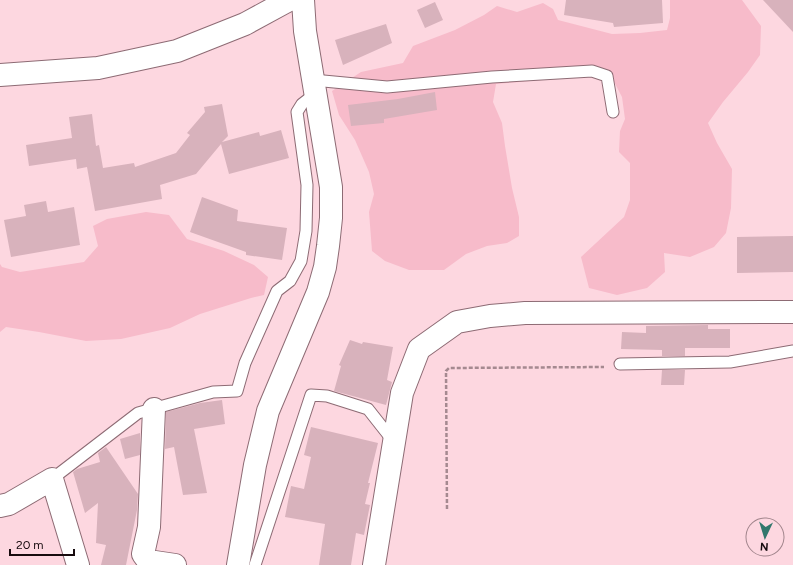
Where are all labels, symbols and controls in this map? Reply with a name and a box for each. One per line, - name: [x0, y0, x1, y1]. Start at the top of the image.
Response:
- north arrow: [745, 517, 785, 557]
- scale bar: [10, 531, 74, 557]
- text: 20 m: [16, 538, 44, 552]
- text: N: [760, 540, 769, 553]

